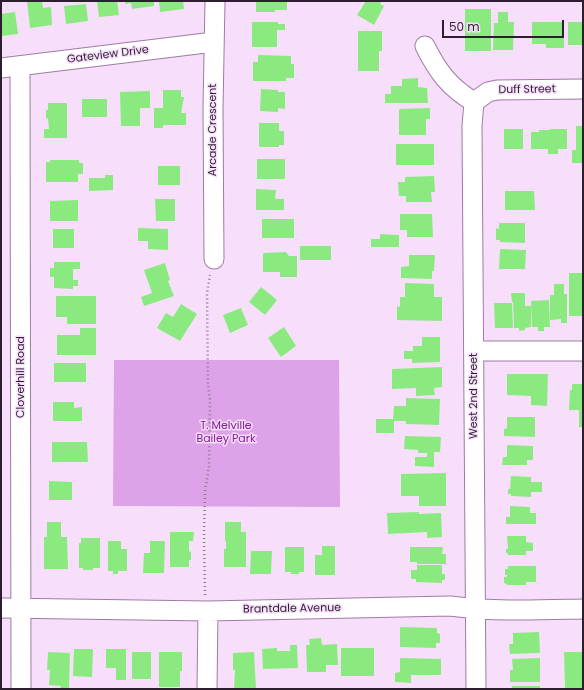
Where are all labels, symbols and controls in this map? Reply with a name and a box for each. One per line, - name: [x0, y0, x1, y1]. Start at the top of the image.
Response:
- scale bar: [444, 12, 566, 38]
- text: 50 m: [449, 18, 480, 35]
- street label: Gateview Drive: [66, 43, 150, 67]
- street label: Duff Street: [498, 83, 556, 97]
- street label: Arcade Crescent: [206, 84, 220, 176]
- street label: Cloverhill Road: [14, 336, 28, 418]
- street label: West 2nd Street: [467, 353, 481, 439]
- park label: T. Melville Bailey Park: [196, 419, 256, 445]
- street label: Brantdale Avenue: [243, 602, 341, 616]

